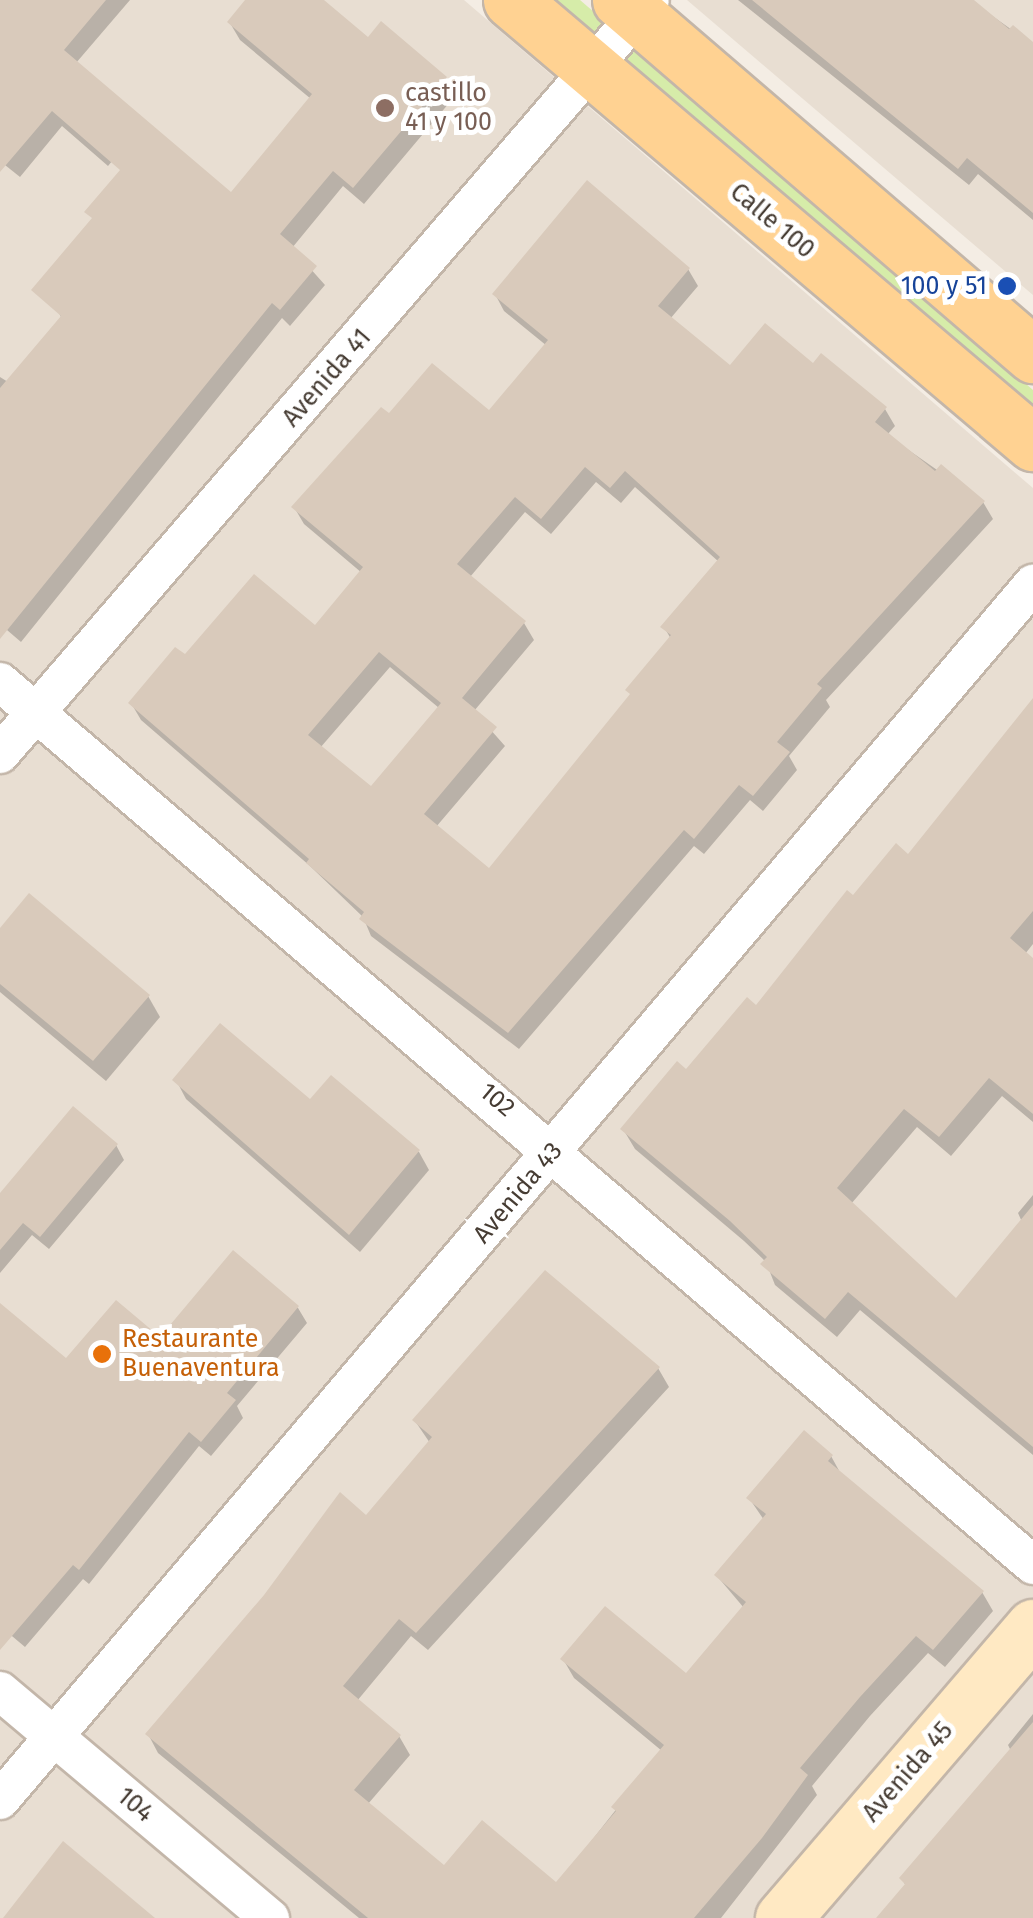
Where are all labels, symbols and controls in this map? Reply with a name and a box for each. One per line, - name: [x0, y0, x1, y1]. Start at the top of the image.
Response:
- place label: castillo 41 y 100: [405, 79, 492, 138]
- marker: castillo 41 y 100: [374, 97, 396, 119]
- street label: Calle 100: [724, 177, 820, 265]
- place label: 100 y 51: [901, 271, 987, 301]
- marker: 100 y 51: [996, 275, 1018, 297]
- street label: Avenida 41: [276, 323, 378, 433]
- street label: 102: [473, 1077, 521, 1123]
- street label: Avenida 43: [467, 1136, 569, 1250]
- place label: Restaurante Buenaventura: [122, 1325, 280, 1384]
- marker: Restaurante Buenaventura: [91, 1343, 113, 1365]
- street label: Avenida 45: [856, 1716, 960, 1828]
- street label: 104: [111, 1781, 159, 1829]

